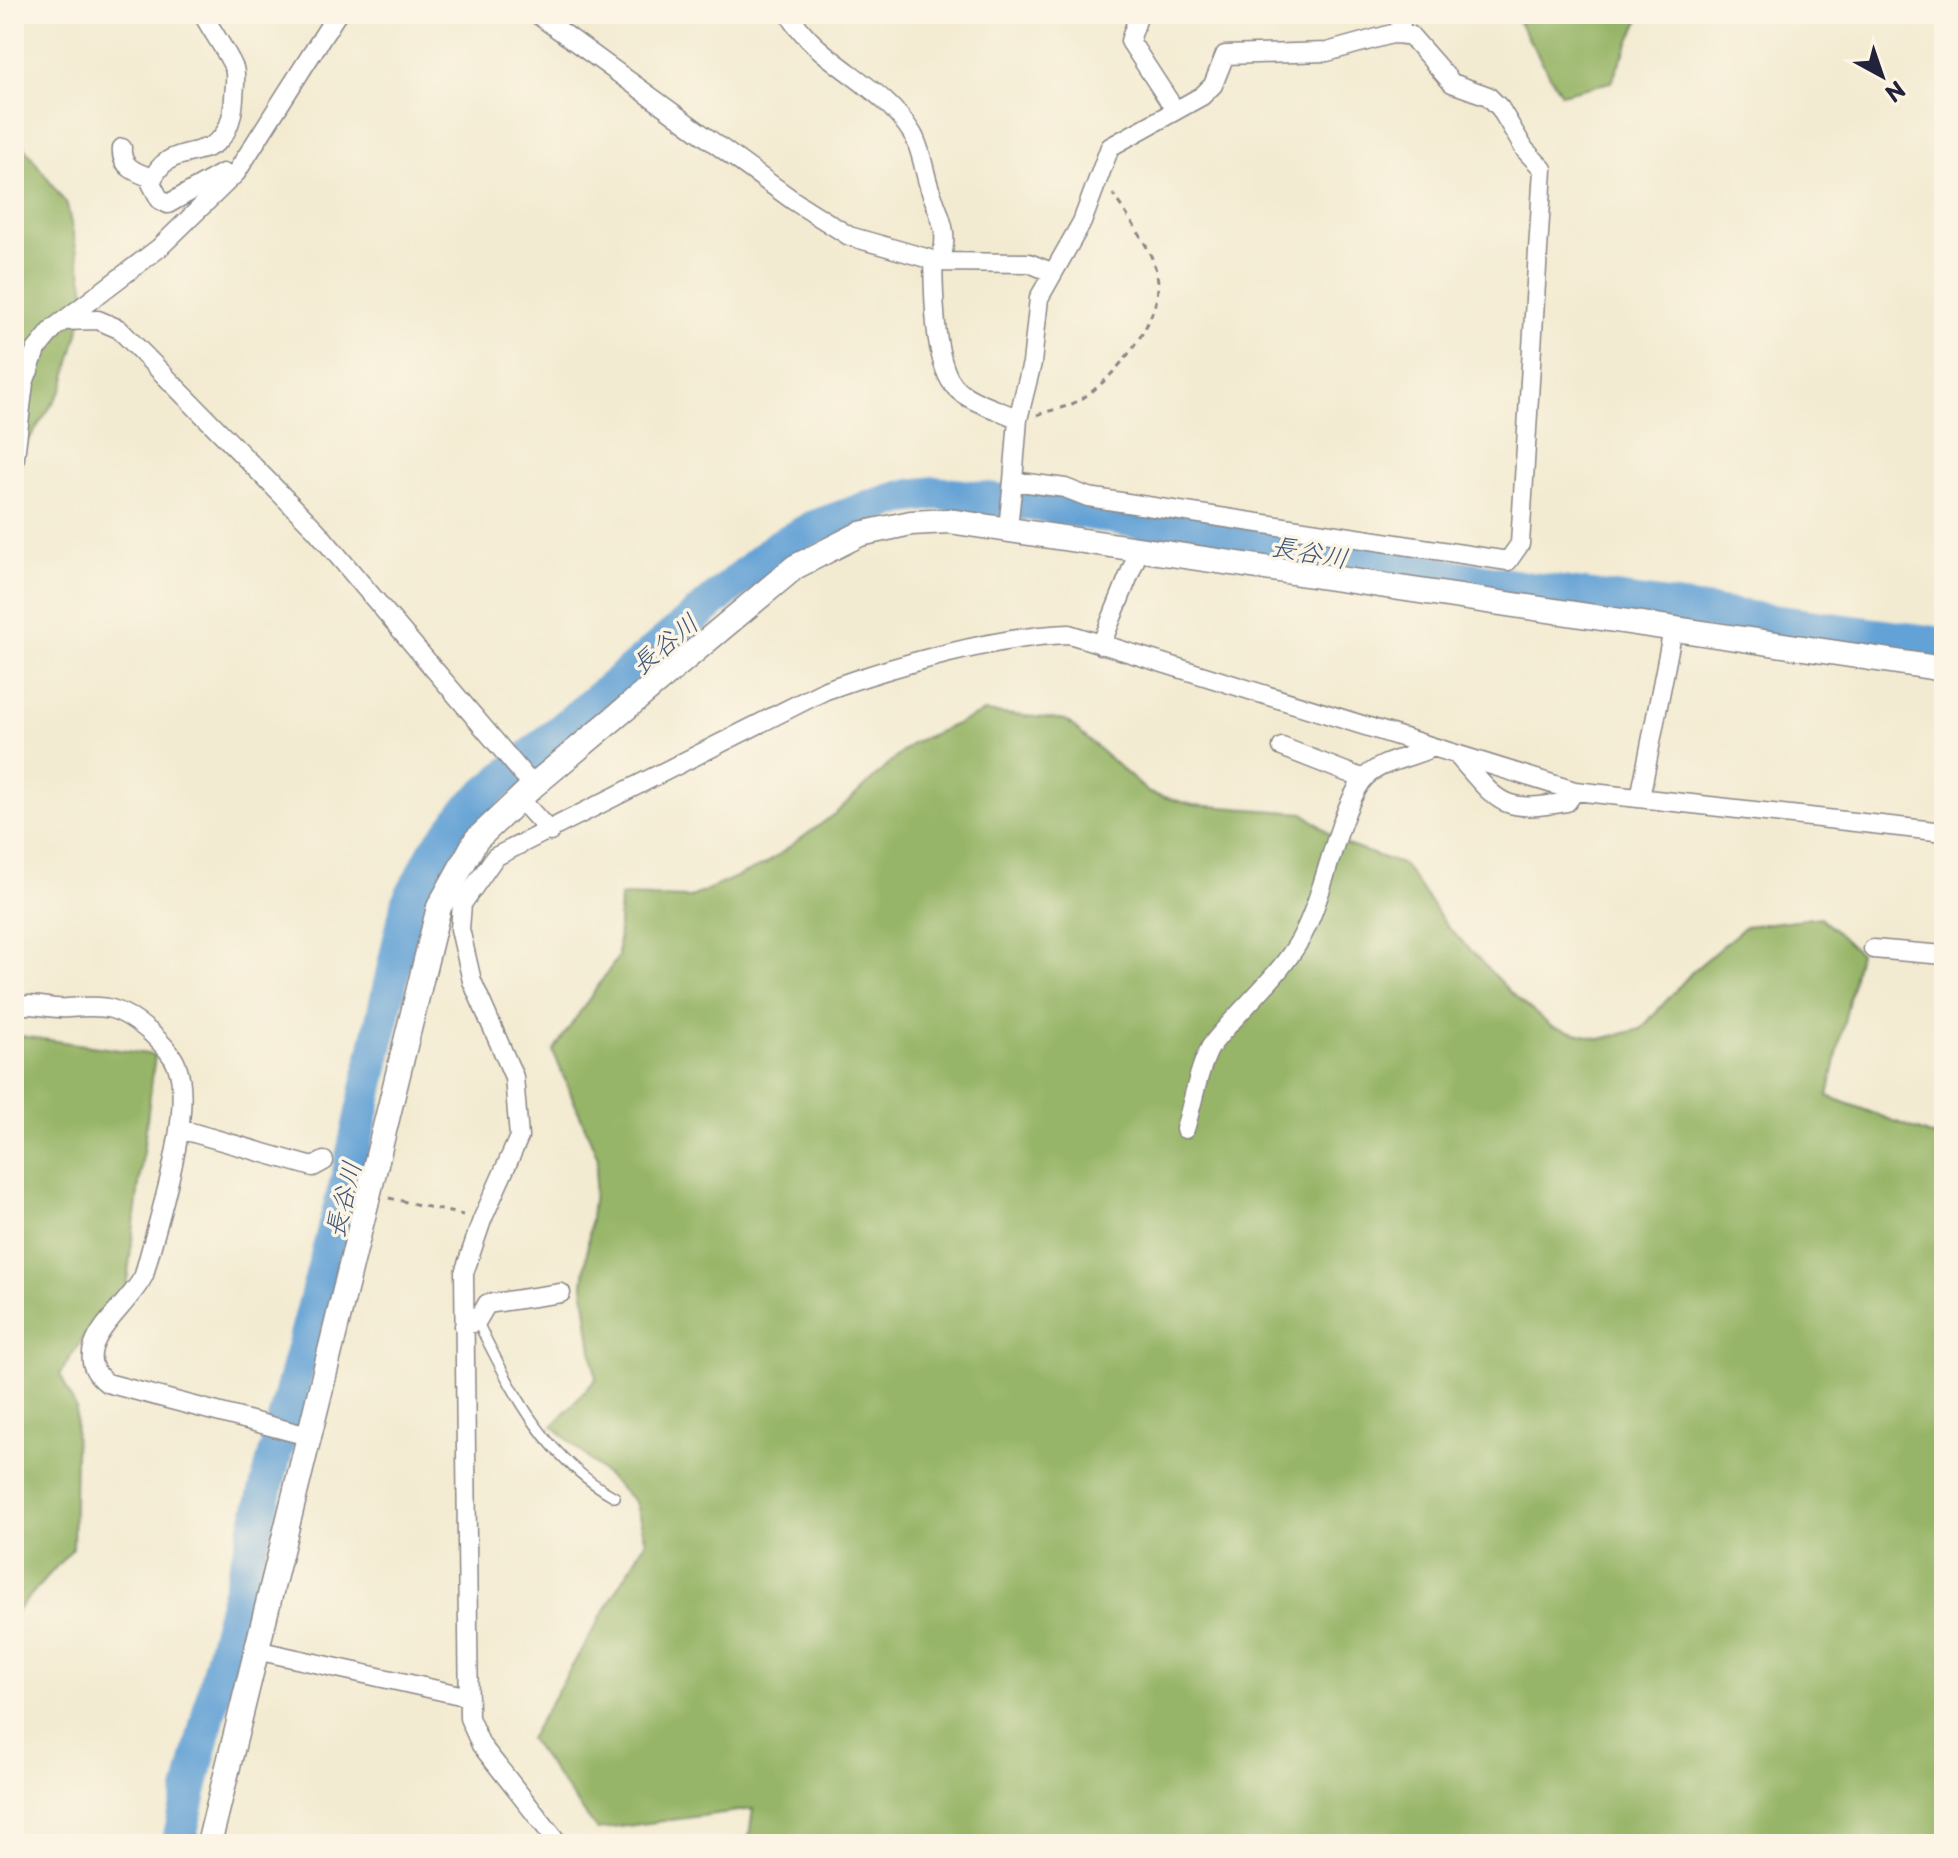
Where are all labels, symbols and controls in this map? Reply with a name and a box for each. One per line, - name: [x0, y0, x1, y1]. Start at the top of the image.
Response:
- north arrow: [1842, 36, 1922, 116]
- text: N: [1879, 74, 1913, 111]
- water label: 長谷川: [1268, 525, 1352, 577]
- water label: 長谷川: [622, 603, 706, 683]
- water label: 長谷川: [314, 1156, 370, 1242]

